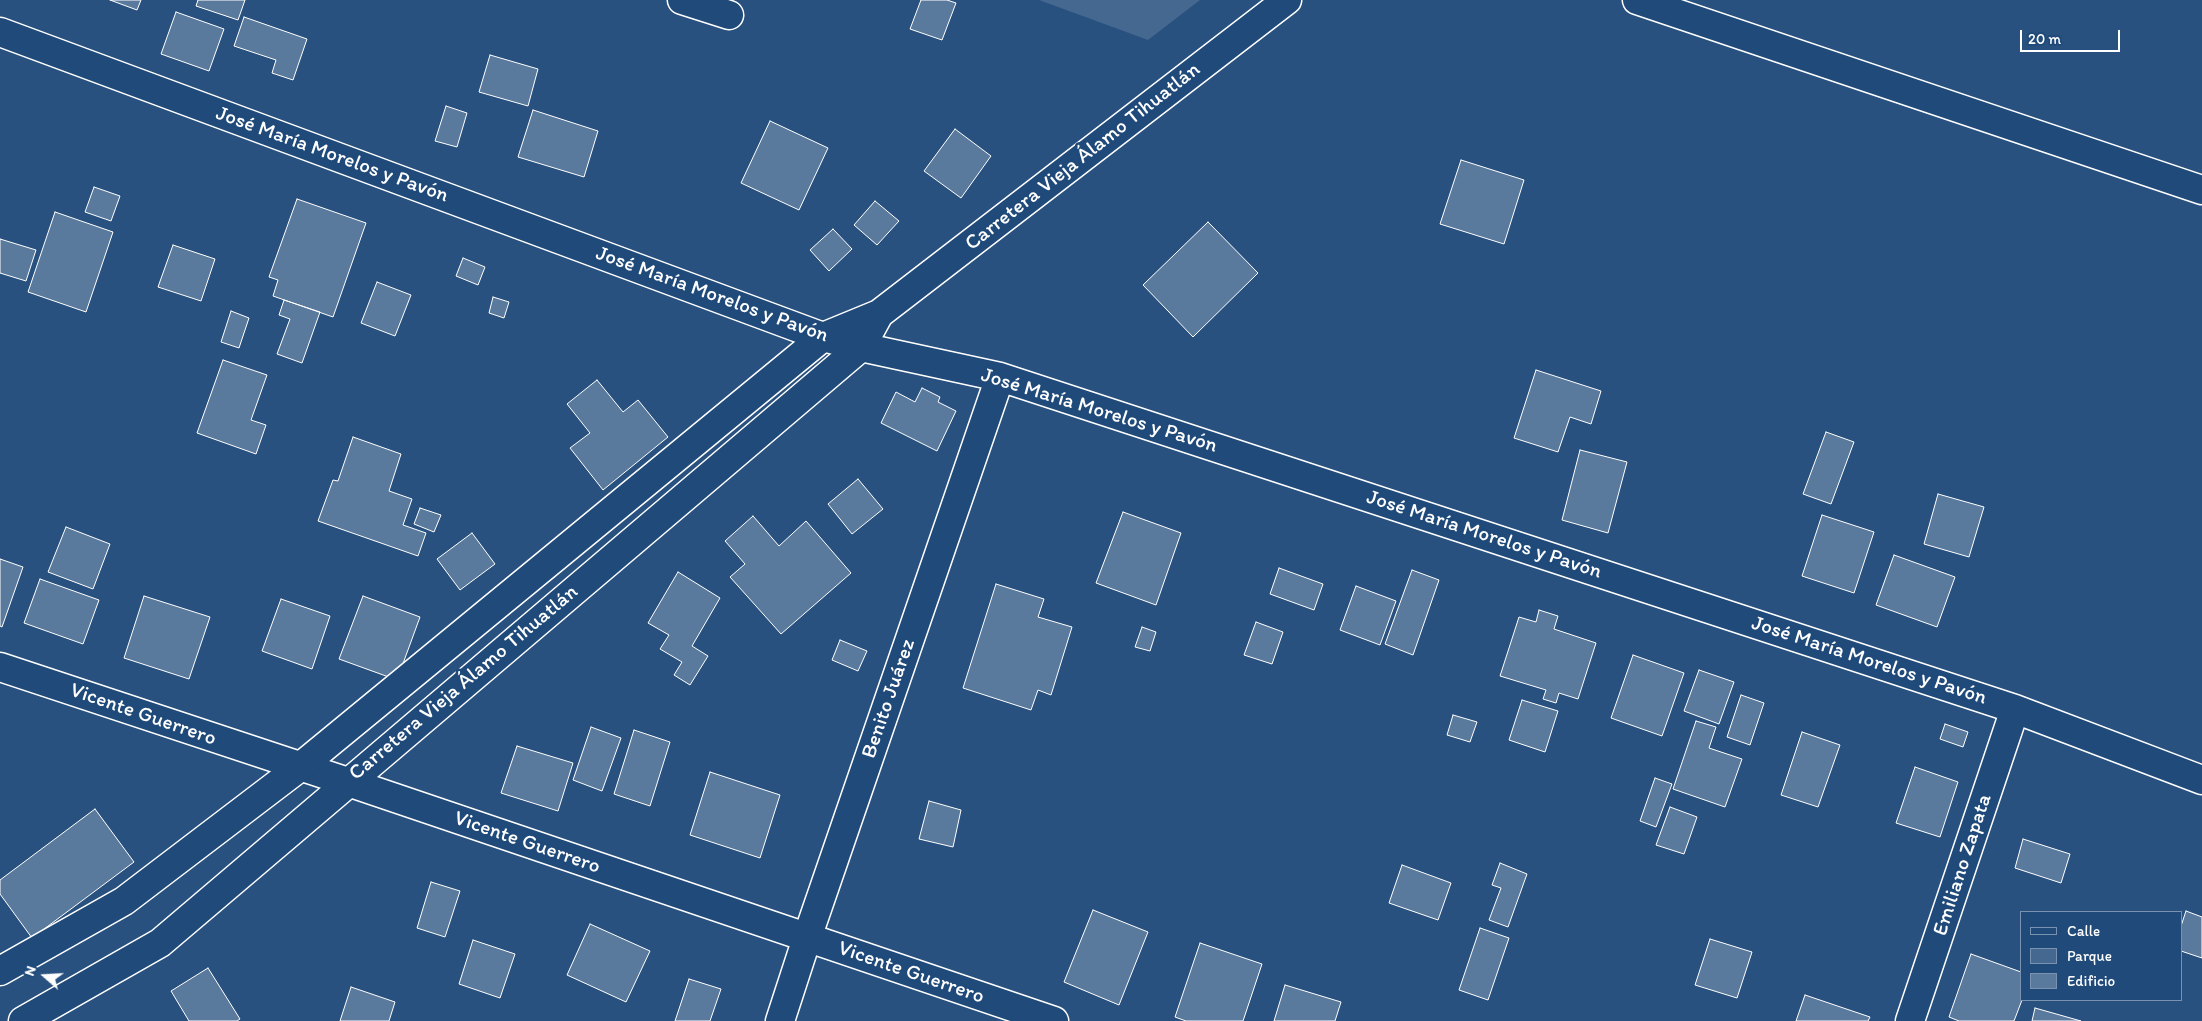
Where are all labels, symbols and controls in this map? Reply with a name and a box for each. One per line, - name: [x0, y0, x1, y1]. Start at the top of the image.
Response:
- scale bar: [2022, 20, 2122, 52]
- text: 20 m: [2028, 30, 2061, 48]
- street label: Carretera Vieja Álamo Tihuatlán: [960, 57, 1206, 257]
- street label: José María Morelos y Pavón: [212, 101, 452, 209]
- street label: José María Morelos y Pavón: [592, 241, 832, 349]
- street label: José María Morelos y Pavón: [978, 363, 1220, 459]
- street label: José María Morelos y Pavón: [1363, 485, 1605, 585]
- street label: Carretera Vieja Álamo Tihuatlán: [344, 580, 584, 786]
- street label: José María Morelos y Pavón: [1748, 611, 1990, 711]
- street label: Benito Juárez: [857, 636, 921, 762]
- street label: Vicente Guerrero: [67, 678, 219, 752]
- street label: Emiliano Zapata: [1928, 791, 1998, 939]
- street label: Vicente Guerrero: [451, 806, 603, 880]
- legend: [2020, 911, 2182, 1001]
- text: Calle: [2067, 922, 2100, 940]
- street label: Vicente Guerrero: [835, 936, 987, 1010]
- text: Parque: [2067, 947, 2112, 965]
- north arrow: [20, 951, 70, 1001]
- text: N: [21, 964, 40, 978]
- text: Edificio: [2067, 972, 2115, 990]

